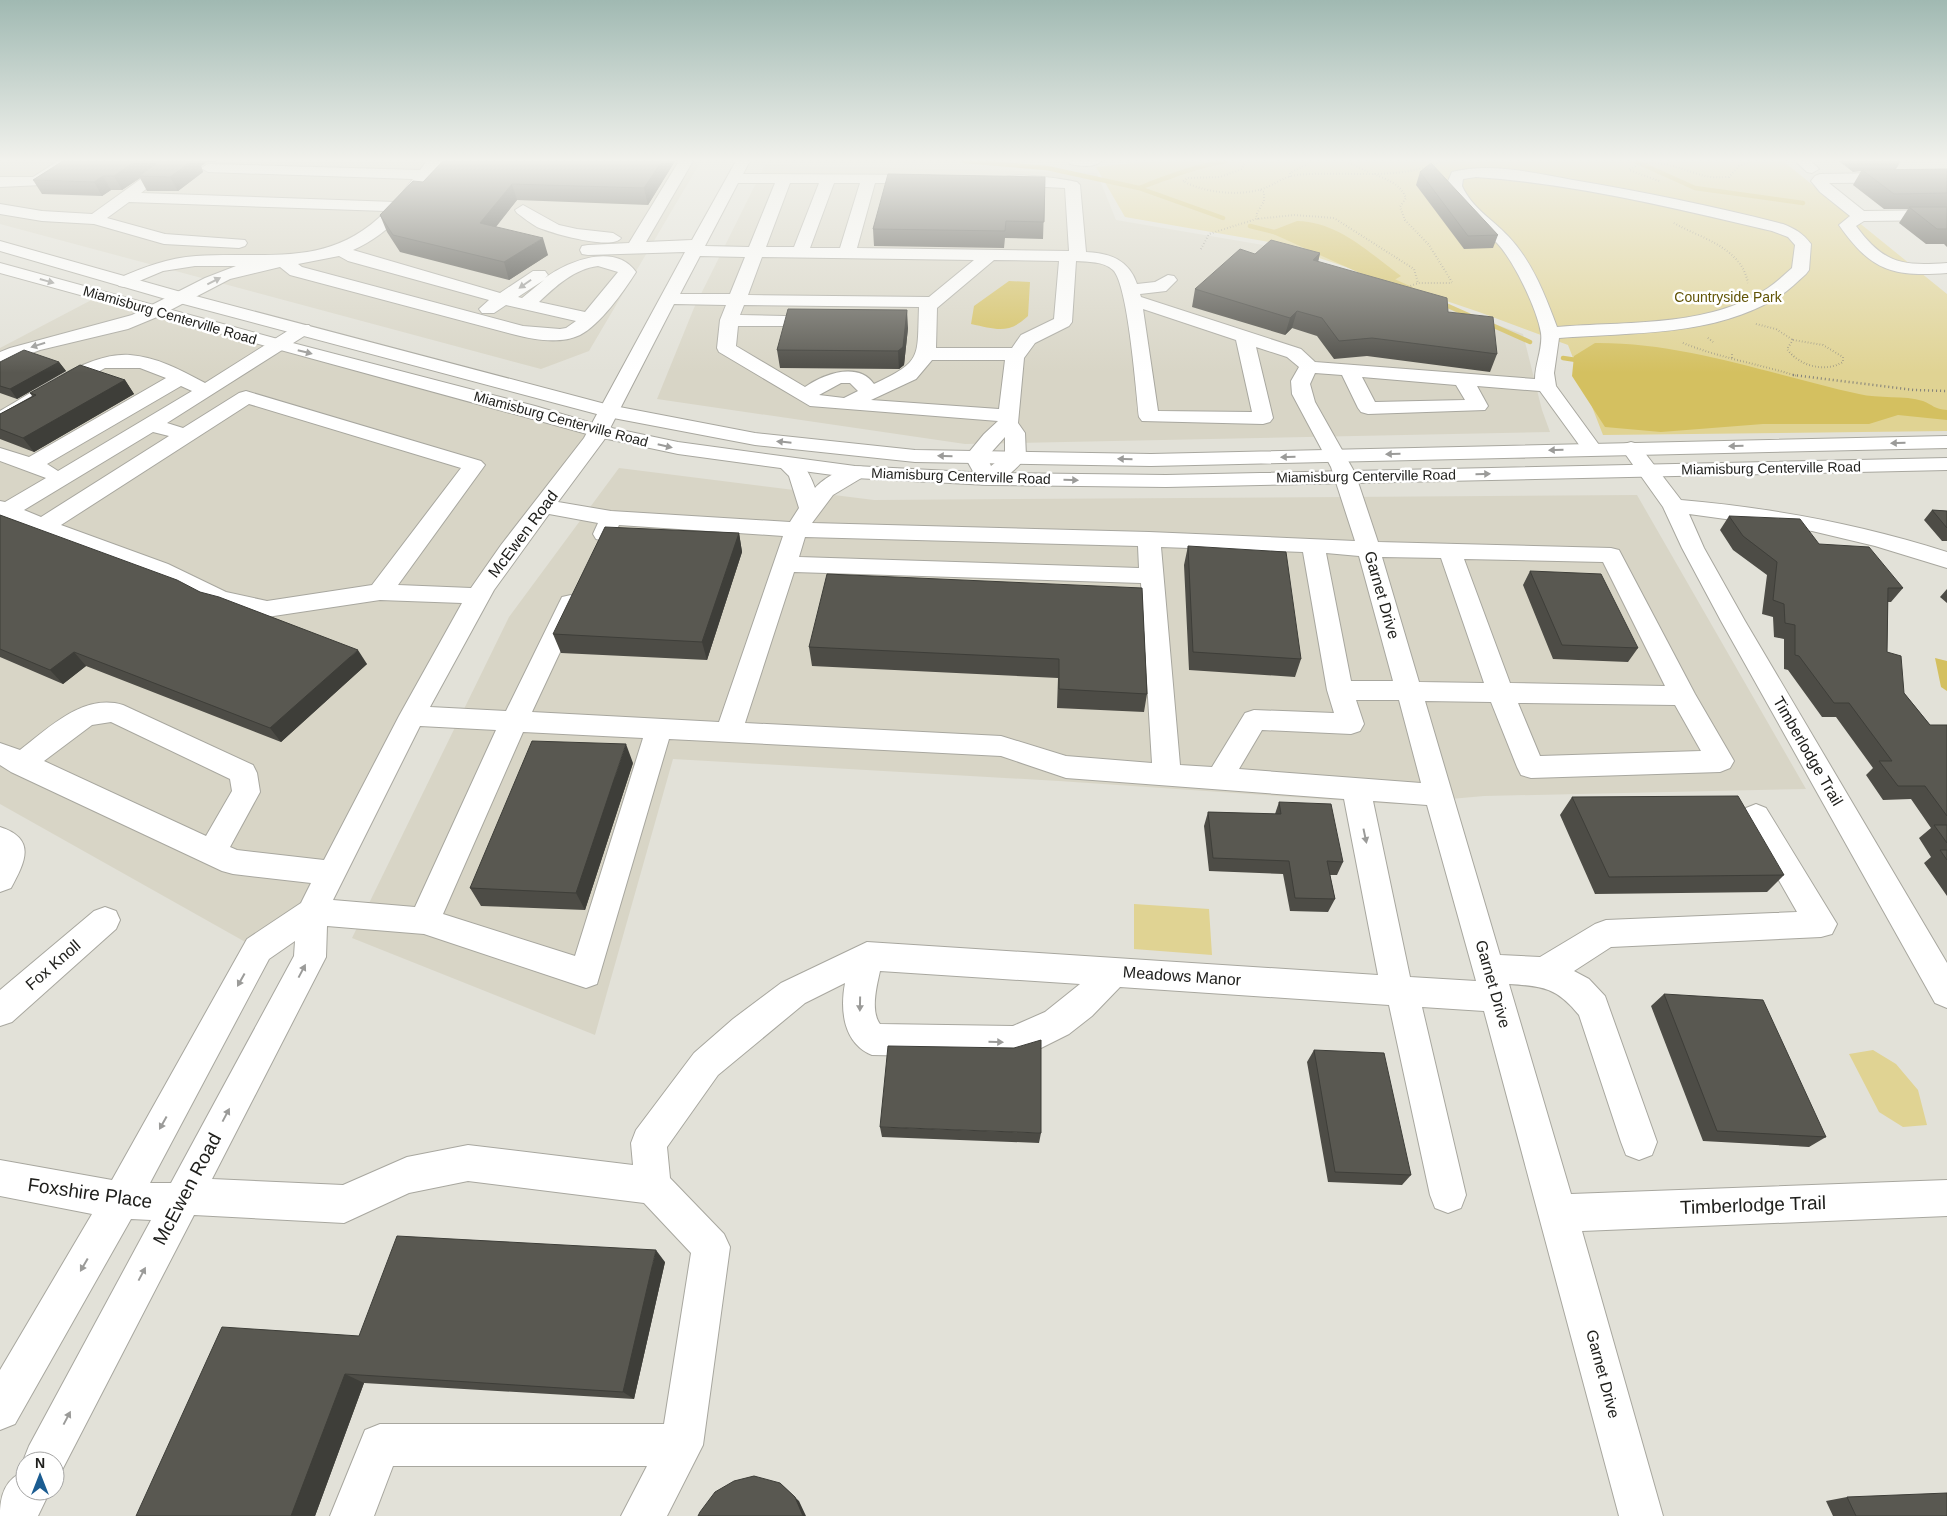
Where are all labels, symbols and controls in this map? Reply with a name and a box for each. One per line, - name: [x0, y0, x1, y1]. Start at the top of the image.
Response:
- one-way arrow: [206, 277, 221, 285]
- one-way arrow: [39, 278, 54, 286]
- one-way arrow: [518, 279, 531, 289]
- street label: Miamisburg Centerville Road: [81, 283, 259, 347]
- park label: Countryside Park: [1674, 289, 1783, 305]
- one-way arrow: [30, 341, 45, 349]
- one-way arrow: [297, 349, 312, 357]
- street label: Miamisburg Centerville Road: [472, 388, 650, 450]
- one-way arrow: [775, 438, 791, 446]
- one-way arrow: [1890, 439, 1906, 447]
- one-way arrow: [658, 442, 673, 450]
- one-way arrow: [1728, 442, 1744, 450]
- one-way arrow: [1548, 446, 1564, 454]
- one-way arrow: [1385, 451, 1401, 459]
- one-way arrow: [937, 452, 953, 460]
- one-way arrow: [1280, 453, 1296, 461]
- one-way arrow: [1117, 455, 1133, 463]
- street label: Miamisburg Centerville Road: [1681, 458, 1861, 478]
- street label: Miamisburg Centerville Road: [871, 465, 1051, 487]
- street label: Miamisburg Centerville Road: [1276, 466, 1456, 486]
- one-way arrow: [1475, 470, 1491, 478]
- one-way arrow: [1063, 476, 1079, 484]
- street label: McEwen Road: [485, 487, 561, 581]
- street label: Garnet Drive: [1361, 549, 1403, 641]
- street label: Timberlodge Trail: [1770, 693, 1846, 809]
- one-way arrow: [1362, 829, 1370, 845]
- street label: Fox Knoll: [22, 937, 84, 993]
- street label: Garnet Drive: [1472, 938, 1514, 1030]
- street label: Meadows Manor: [1122, 963, 1242, 989]
- one-way arrow: [298, 964, 306, 978]
- one-way arrow: [237, 973, 245, 988]
- one-way arrow: [856, 997, 864, 1013]
- one-way arrow: [988, 1038, 1004, 1046]
- one-way arrow: [222, 1108, 230, 1122]
- one-way arrow: [159, 1116, 167, 1130]
- street label: McEwen Road: [149, 1130, 225, 1248]
- street label: Foxshire Place: [26, 1174, 154, 1212]
- street label: Timberlodge Trail: [1680, 1192, 1826, 1218]
- one-way arrow: [79, 1258, 88, 1271]
- one-way arrow: [138, 1267, 146, 1281]
- street label: Garnet Drive: [1583, 1328, 1623, 1420]
- one-way arrow: [63, 1411, 71, 1425]
- north arrow: [15, 1451, 65, 1501]
- text: N: [35, 1455, 45, 1471]

